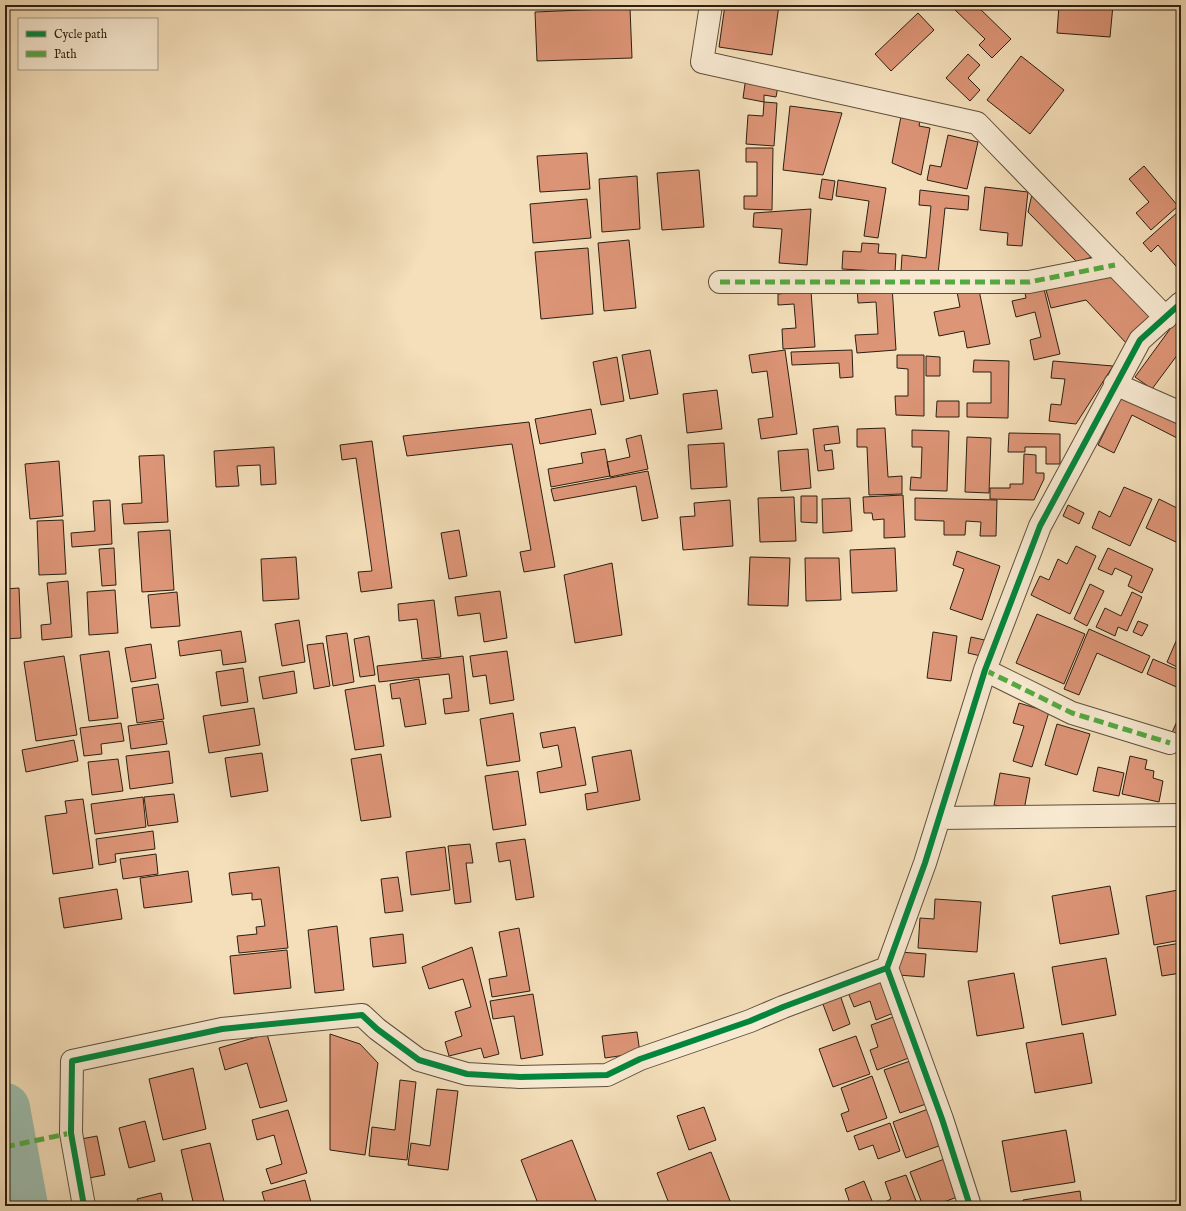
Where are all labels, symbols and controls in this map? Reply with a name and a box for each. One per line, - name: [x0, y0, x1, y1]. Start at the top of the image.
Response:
- legend: [18, 18, 158, 70]
- text: Cycle path: [54, 27, 108, 43]
- text: Path: [54, 47, 77, 62]

